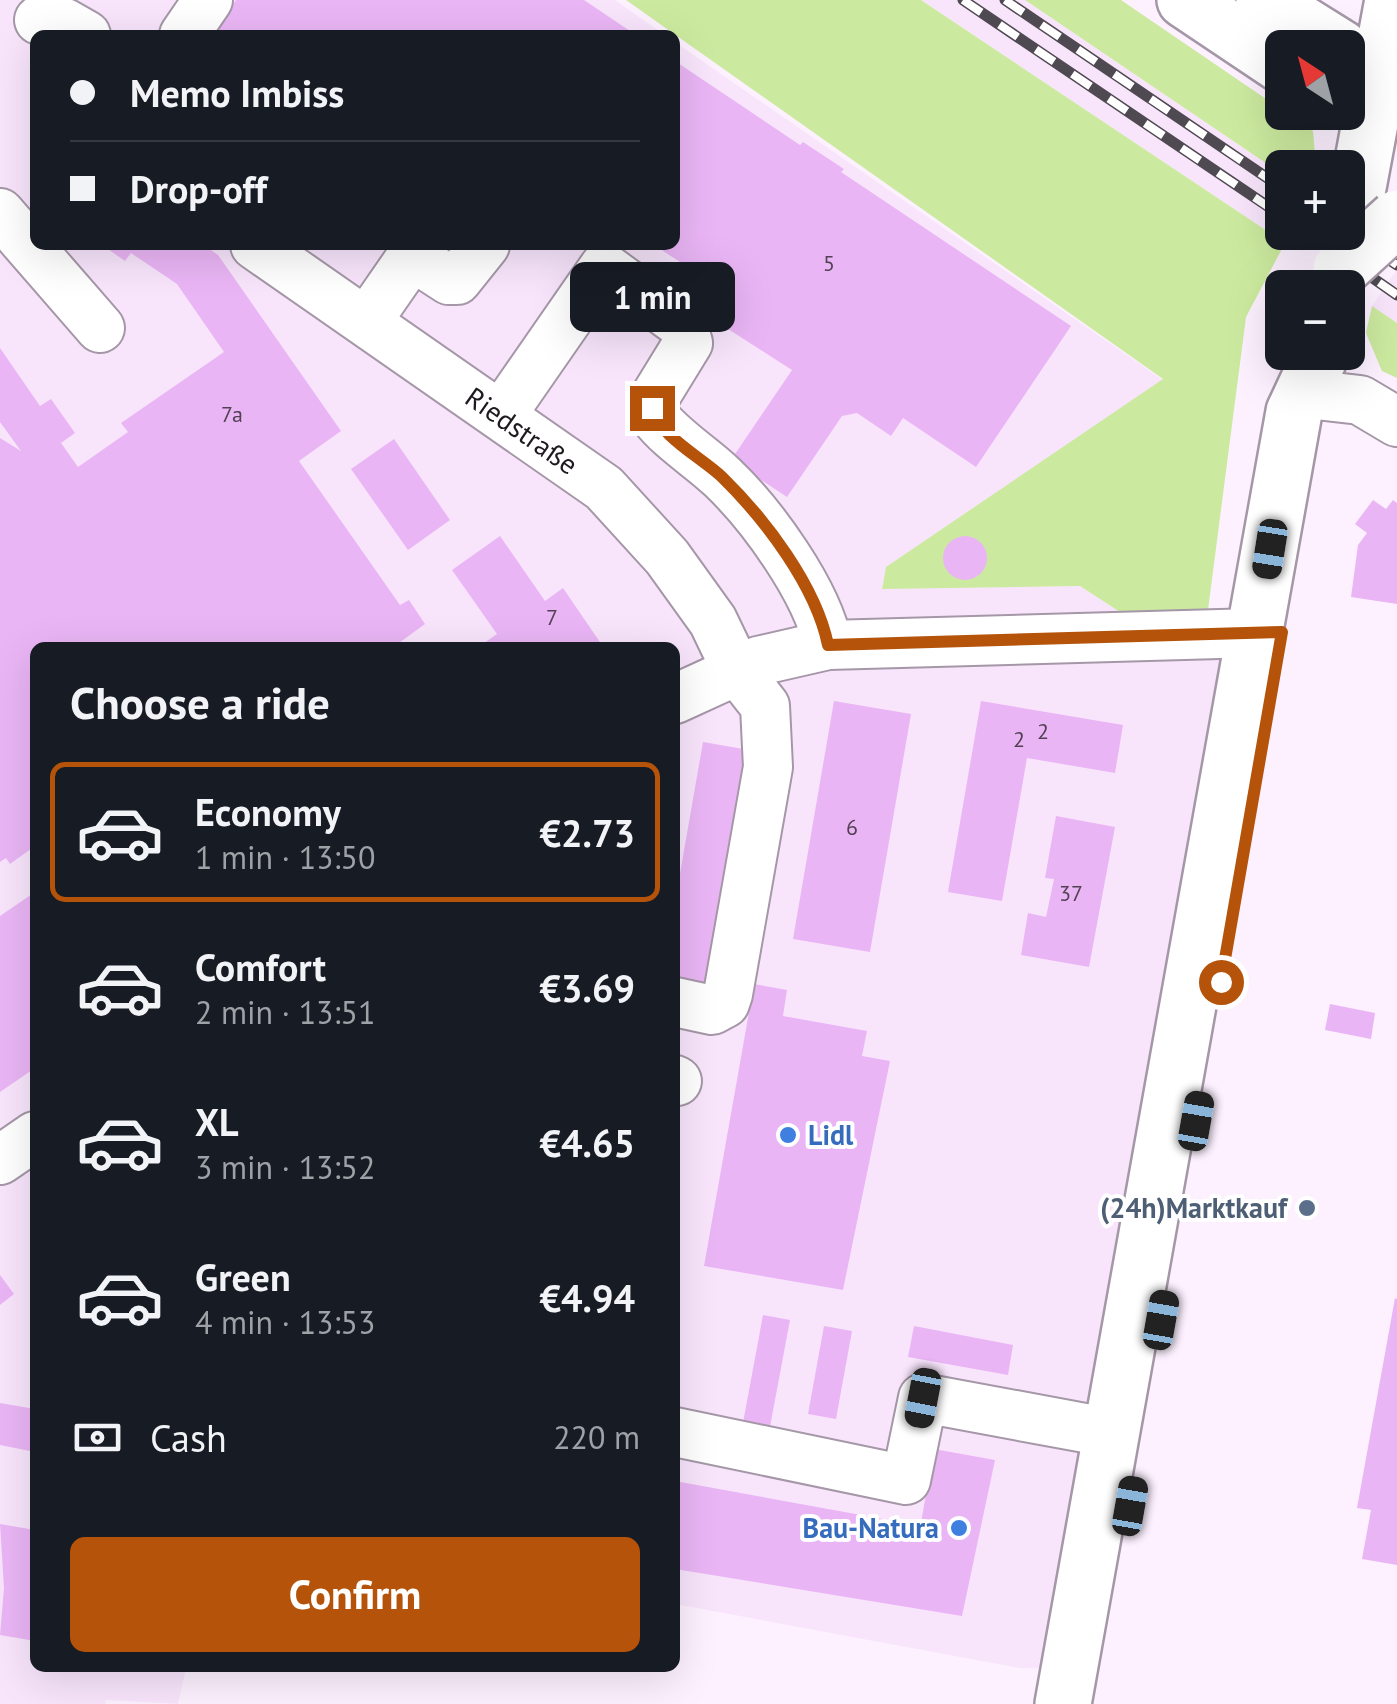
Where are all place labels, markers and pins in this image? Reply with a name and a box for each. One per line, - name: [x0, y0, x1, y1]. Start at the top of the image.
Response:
- place label: Lidl: [808, 1116, 854, 1153]
- marker: Lidl: [777, 1124, 799, 1146]
- place label: (24h)Marktkauf: [1100, 1189, 1289, 1226]
- marker: (24h)Marktkauf: [1296, 1197, 1318, 1219]
- place label: Bau-Natura: [803, 1509, 939, 1546]
- marker: Bau-Natura: [948, 1517, 970, 1539]

